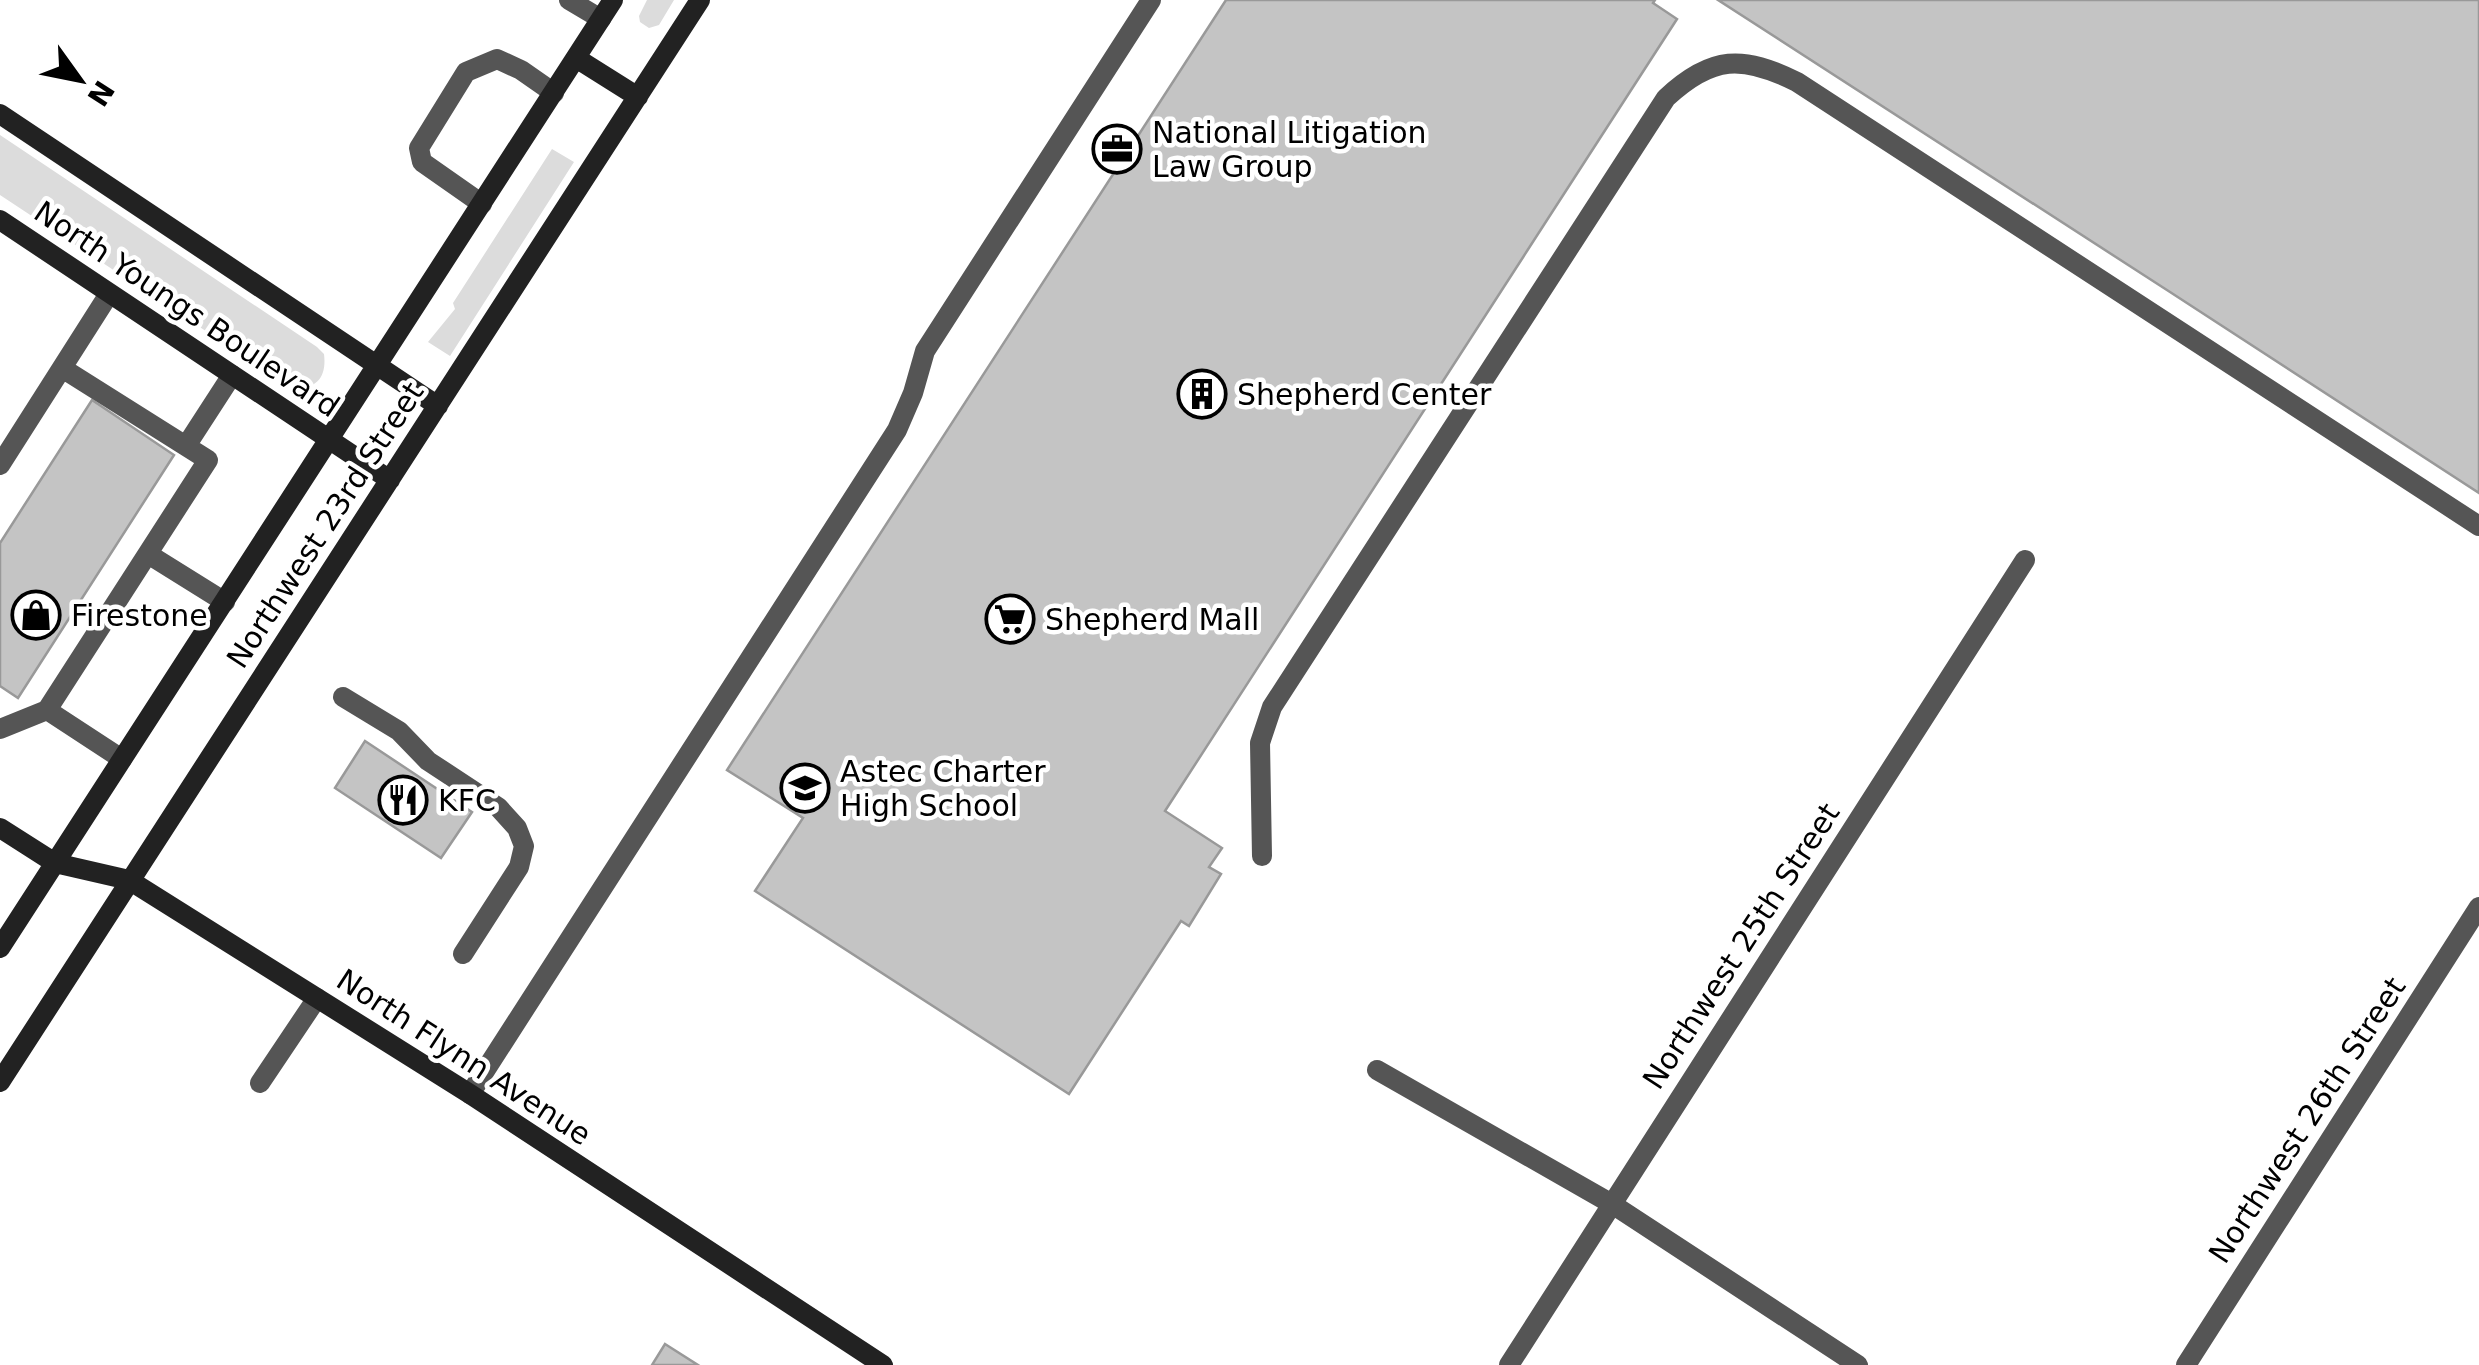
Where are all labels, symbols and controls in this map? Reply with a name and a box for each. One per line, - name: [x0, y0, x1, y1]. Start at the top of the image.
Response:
- north arrow: [30, 30, 130, 130]
- text: N: [80, 75, 121, 112]
- place label: National Litigation Law Group: [1152, 115, 1427, 184]
- office icon: National Litigation Law Group: [1091, 123, 1143, 175]
- street label: North Youngs Boulevard: [28, 194, 346, 424]
- building icon: Shepherd Center: [1176, 368, 1228, 420]
- street label: Northwest 23rd Street: [219, 375, 431, 674]
- place label: Shepherd Center: [1237, 377, 1492, 412]
- shop icon: Firestone: [10, 589, 62, 641]
- supermarket icon: Shepherd Mall: [984, 593, 1036, 645]
- place label: Firestone: [71, 598, 208, 633]
- place label: Shepherd Mall: [1045, 602, 1259, 637]
- place label: Astec Charter High School: [840, 754, 1046, 823]
- school or university icon: Astec Charter High School: [779, 762, 831, 814]
- restaurant icon: KFC: [377, 774, 429, 826]
- place label: KFC: [438, 783, 496, 818]
- street label: Northwest 25th Street: [1636, 796, 1847, 1095]
- street label: North Flynn Avenue: [330, 962, 598, 1152]
- street label: Northwest 26th Street: [2202, 970, 2413, 1269]

